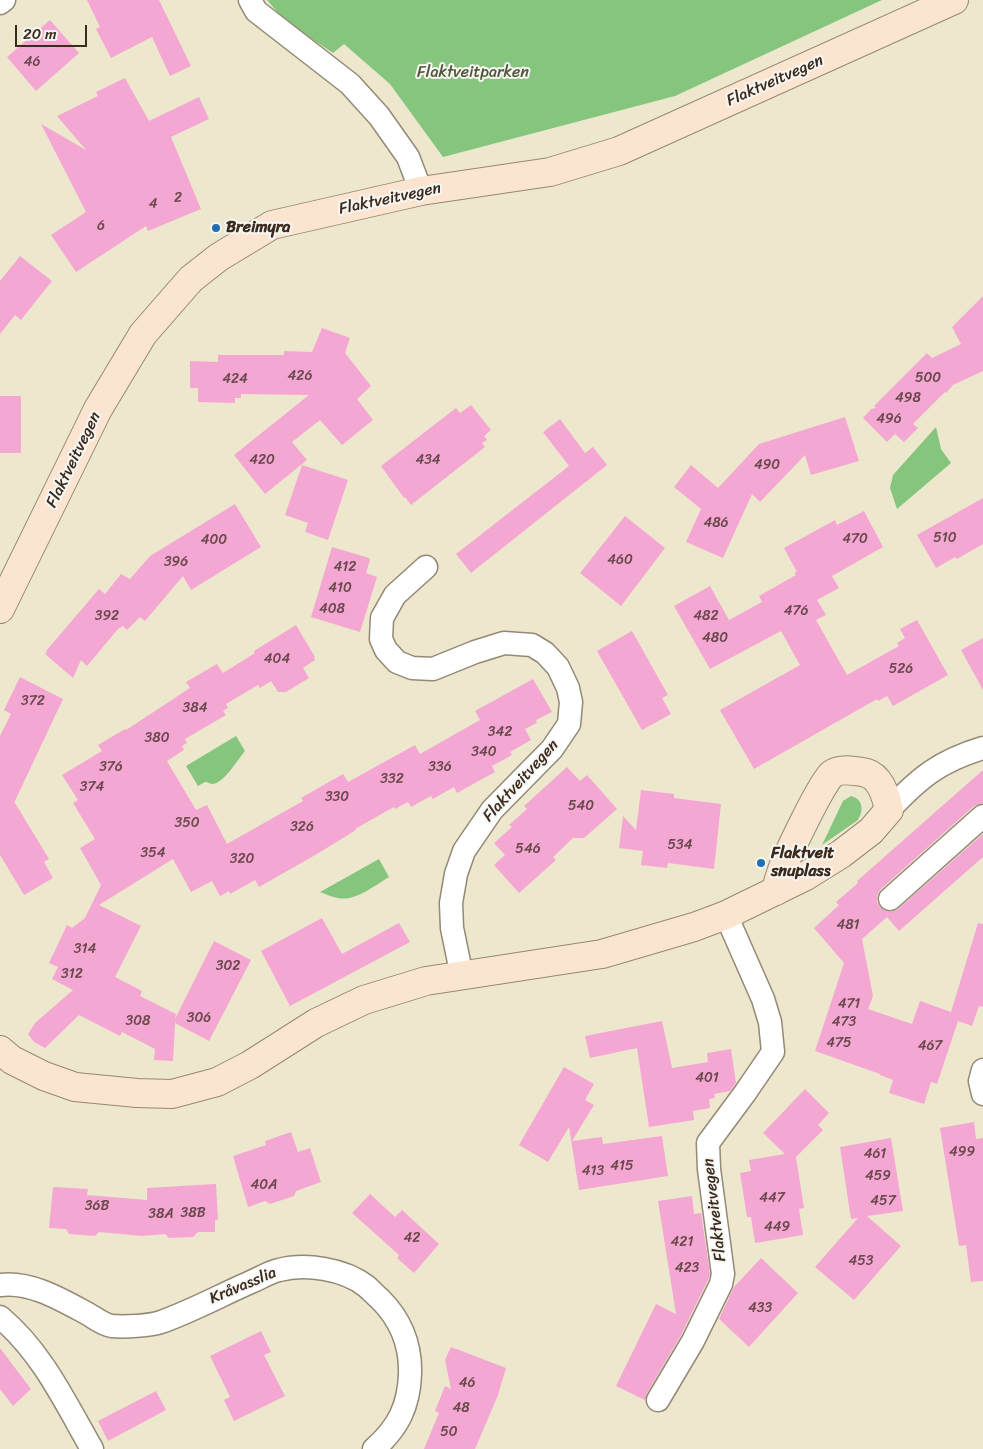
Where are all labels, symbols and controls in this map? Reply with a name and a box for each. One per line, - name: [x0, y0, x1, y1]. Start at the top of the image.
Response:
- scale bar: [18, 15, 90, 47]
- text: 20 m: [23, 21, 57, 47]
- street label: Flaktveitvegen: [724, 51, 826, 111]
- house number: 46: [24, 54, 40, 70]
- park label: Flaktveitparken: [417, 63, 529, 83]
- street label: Flaktveitvegen: [337, 179, 443, 219]
- house number: 2: [174, 190, 182, 206]
- house number: 4: [149, 196, 157, 212]
- house number: 6: [97, 218, 105, 234]
- place label: Breimyra: [226, 218, 290, 238]
- marker: Breimyra: [210, 222, 222, 234]
- house number: 426: [288, 368, 312, 384]
- house number: 500: [915, 370, 941, 386]
- house number: 424: [222, 371, 248, 387]
- house number: 498: [895, 390, 921, 406]
- street label: Flaktveitvegen: [43, 409, 105, 511]
- house number: 496: [876, 411, 902, 427]
- house number: 420: [249, 452, 275, 468]
- house number: 434: [415, 452, 441, 468]
- house number: 490: [754, 457, 780, 473]
- house number: 486: [703, 515, 729, 531]
- house number: 510: [933, 530, 957, 546]
- house number: 470: [842, 531, 868, 547]
- house number: 400: [201, 532, 227, 548]
- house number: 460: [607, 552, 633, 568]
- house number: 396: [164, 554, 188, 570]
- house number: 412: [334, 559, 356, 575]
- house number: 410: [328, 580, 352, 596]
- house number: 408: [319, 601, 345, 617]
- house number: 476: [784, 603, 808, 619]
- house number: 392: [95, 608, 119, 624]
- house number: 482: [693, 608, 719, 624]
- house number: 480: [702, 630, 728, 646]
- house number: 404: [264, 651, 290, 667]
- house number: 526: [889, 661, 913, 677]
- house number: 372: [21, 693, 45, 709]
- house number: 384: [183, 700, 207, 716]
- house number: 342: [488, 724, 512, 740]
- house number: 380: [145, 730, 169, 746]
- street label: Flaktveitvegen: [479, 736, 563, 826]
- house number: 340: [471, 744, 497, 760]
- house number: 376: [99, 759, 123, 775]
- house number: 336: [428, 759, 452, 775]
- house number: 332: [380, 771, 404, 787]
- house number: 374: [80, 779, 104, 795]
- house number: 330: [325, 789, 349, 805]
- house number: 540: [568, 798, 594, 814]
- house number: 350: [174, 815, 200, 831]
- house number: 326: [290, 819, 314, 835]
- house number: 534: [668, 837, 692, 853]
- house number: 546: [515, 841, 541, 857]
- place label: Flaktveit snuplass: [771, 844, 834, 882]
- house number: 354: [141, 845, 165, 861]
- house number: 320: [230, 851, 254, 867]
- marker: Flaktveit snuplass: [755, 857, 767, 869]
- house number: 481: [836, 917, 860, 933]
- house number: 314: [74, 941, 96, 957]
- house number: 302: [216, 958, 240, 974]
- house number: 312: [61, 966, 83, 982]
- house number: 471: [838, 996, 860, 1012]
- house number: 306: [187, 1010, 211, 1026]
- house number: 308: [126, 1013, 150, 1029]
- house number: 473: [832, 1014, 856, 1030]
- house number: 475: [826, 1035, 852, 1051]
- house number: 467: [918, 1038, 942, 1054]
- house number: 401: [695, 1070, 719, 1086]
- house number: 499: [949, 1144, 975, 1160]
- house number: 461: [864, 1146, 886, 1162]
- street label: Flaktveitvegen: [699, 1157, 731, 1263]
- house number: 415: [610, 1158, 634, 1174]
- house number: 413: [582, 1163, 604, 1179]
- house number: 459: [865, 1168, 891, 1184]
- house number: 40A: [251, 1177, 277, 1193]
- house number: 447: [759, 1190, 785, 1206]
- house number: 457: [870, 1193, 896, 1209]
- house number: 36B: [85, 1198, 109, 1214]
- house number: 38B: [181, 1205, 205, 1221]
- house number: 38A: [148, 1206, 174, 1222]
- house number: 449: [764, 1219, 790, 1235]
- house number: 42: [404, 1230, 420, 1246]
- house number: 421: [671, 1234, 693, 1250]
- house number: 453: [849, 1253, 873, 1269]
- house number: 423: [675, 1260, 699, 1276]
- street label: Kråvasslia: [207, 1263, 279, 1309]
- house number: 433: [748, 1300, 772, 1316]
- house number: 46: [459, 1375, 475, 1391]
- house number: 48: [452, 1400, 470, 1416]
- house number: 50: [440, 1424, 458, 1440]

